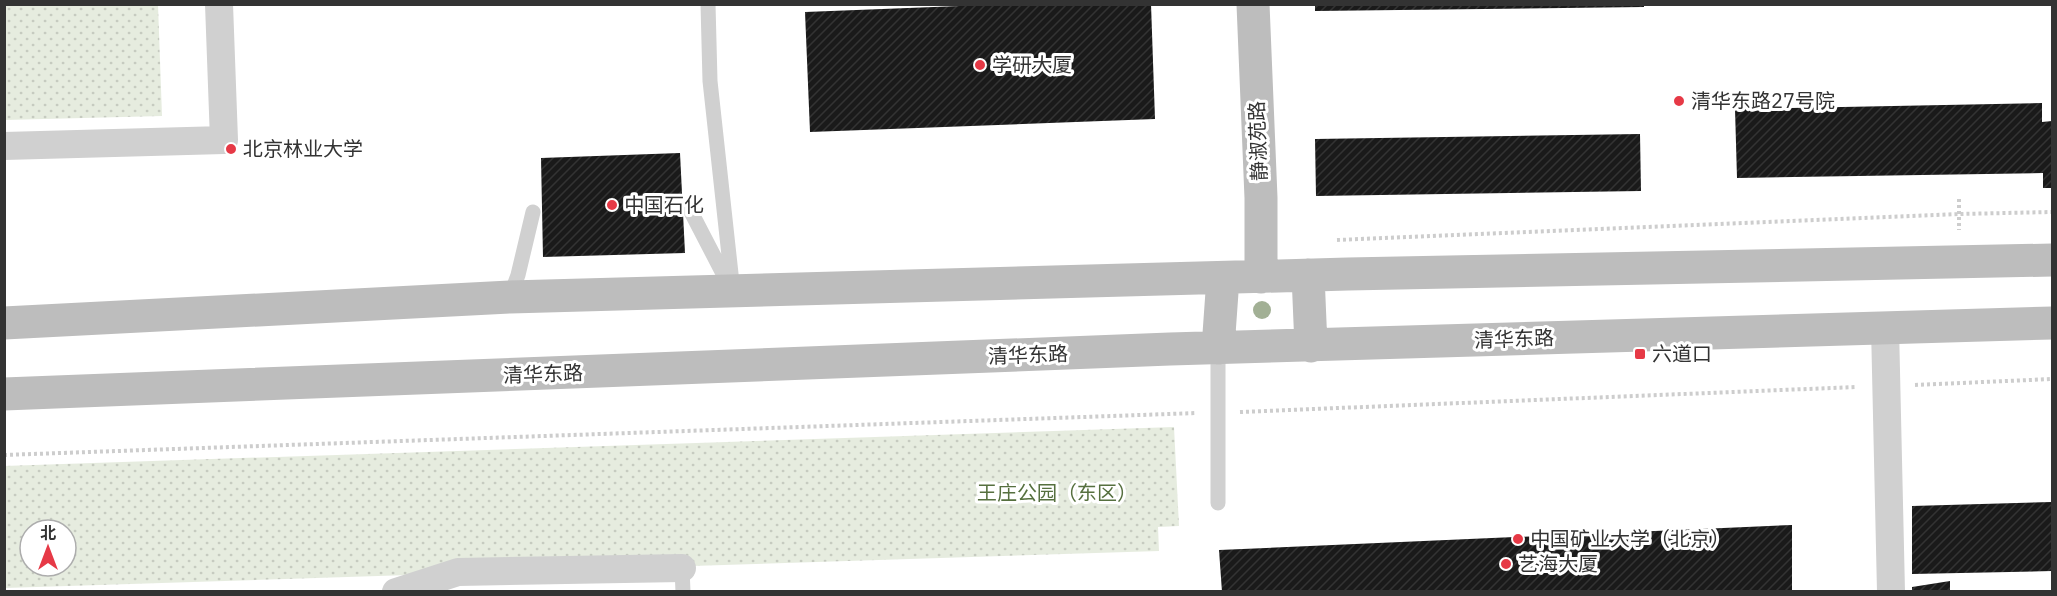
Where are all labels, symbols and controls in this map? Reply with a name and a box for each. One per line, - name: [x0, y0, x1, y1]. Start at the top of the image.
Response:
- place label: 学研大厦: [992, 51, 1072, 78]
- marker: 学研大厦: [973, 58, 987, 72]
- place label: 清华东路27号院: [1691, 87, 1835, 114]
- marker: 清华东路27号院: [1672, 94, 1686, 108]
- street label: 静淑苑路: [1243, 101, 1272, 181]
- place label: 北京林业大学: [243, 135, 363, 162]
- marker: 北京林业大学: [224, 142, 238, 156]
- place label: 中国石化: [624, 191, 704, 218]
- marker: 中国石化: [605, 198, 619, 212]
- street label: 清华东路: [1474, 324, 1554, 353]
- street label: 清华东路: [988, 340, 1068, 369]
- place label: 六道口: [1652, 340, 1712, 367]
- marker: 六道口: [1633, 347, 1647, 361]
- street label: 清华东路: [503, 359, 583, 388]
- park label: 王庄公园（东区）: [977, 479, 1137, 506]
- north arrow: [18, 518, 78, 578]
- text: 北: [40, 523, 56, 543]
- place label: 中国矿业大学（北京）: [1530, 525, 1730, 552]
- marker: 中国矿业大学（北京）: [1511, 532, 1525, 546]
- place label: 艺海大厦: [1518, 550, 1598, 577]
- marker: 艺海大厦: [1499, 557, 1513, 571]

